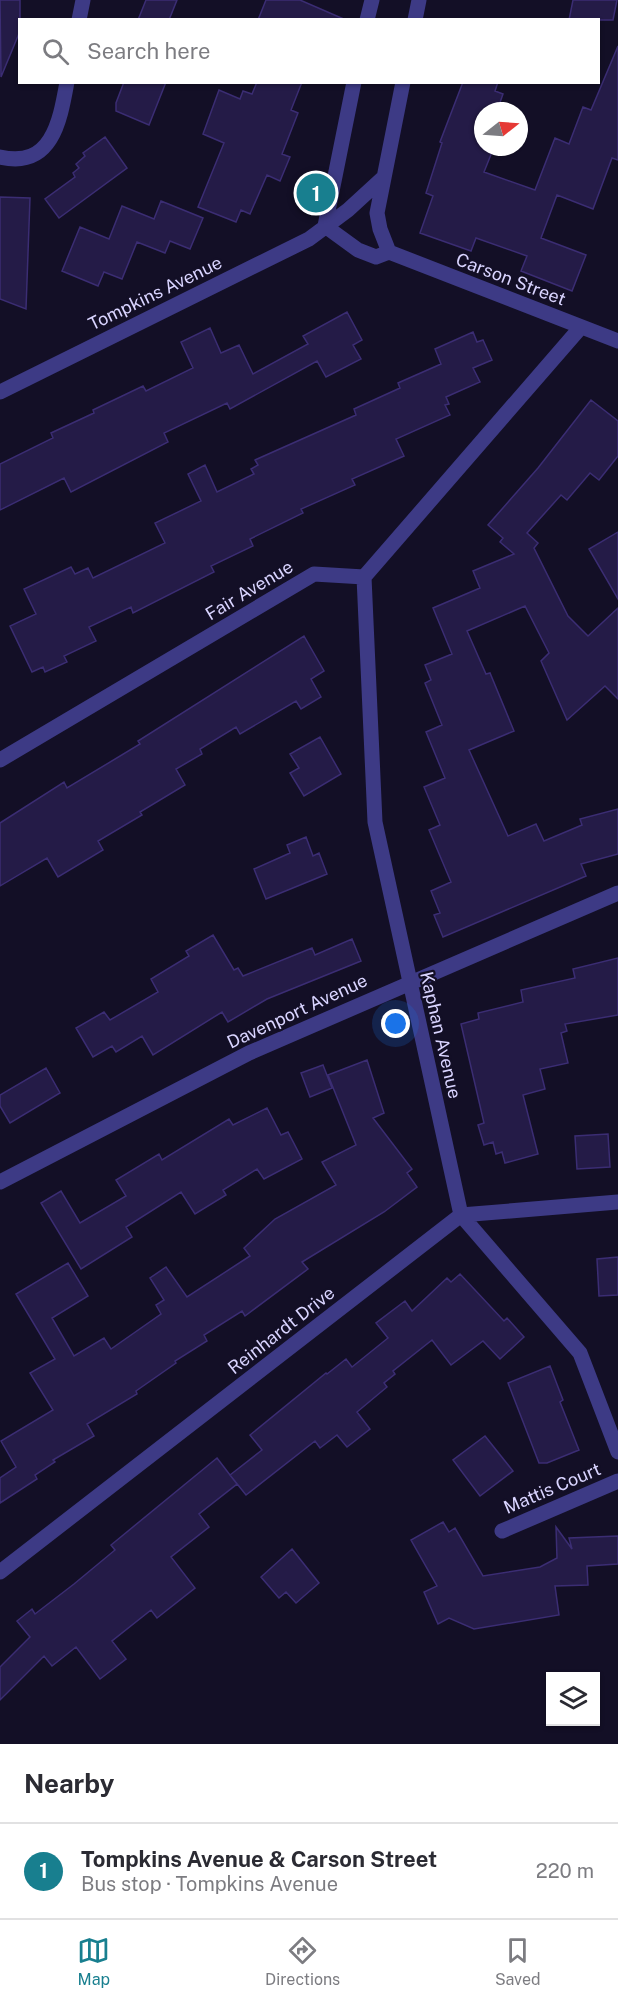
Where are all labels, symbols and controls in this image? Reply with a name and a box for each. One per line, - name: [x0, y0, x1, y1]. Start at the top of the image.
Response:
- search box: [18, 18, 600, 84]
- icon: search: [39, 35, 72, 68]
- text: Search here: [87, 38, 211, 64]
- north arrow: [474, 102, 528, 156]
- pin: 1: [296, 170, 336, 216]
- street label: Carson Street: [453, 248, 569, 310]
- street label: Tompkins Avenue: [85, 252, 225, 334]
- street label: Fair Avenue: [201, 556, 297, 624]
- street label: Davenport Avenue: [223, 969, 371, 1053]
- street label: Kaphan Avenue: [416, 969, 466, 1101]
- your location: [381, 1009, 410, 1038]
- street label: Reinhardt Drive: [224, 1282, 338, 1378]
- street label: Mattis Court: [500, 1458, 604, 1518]
- map controls: [546, 1672, 600, 1726]
- button: layers: [546, 1672, 600, 1726]
- text: Nearby: [24, 1768, 114, 1799]
- text: Tompkins Avenue & Carson Street: [81, 1846, 437, 1872]
- text: 1: [39, 1859, 48, 1883]
- text: 220 m: [536, 1859, 594, 1883]
- text: Bus stop · Tompkins Avenue: [81, 1872, 338, 1896]
- tab: Map: [77, 1934, 110, 1989]
- tab: Directions: [265, 1934, 340, 1989]
- tab: Saved: [495, 1934, 541, 1989]

